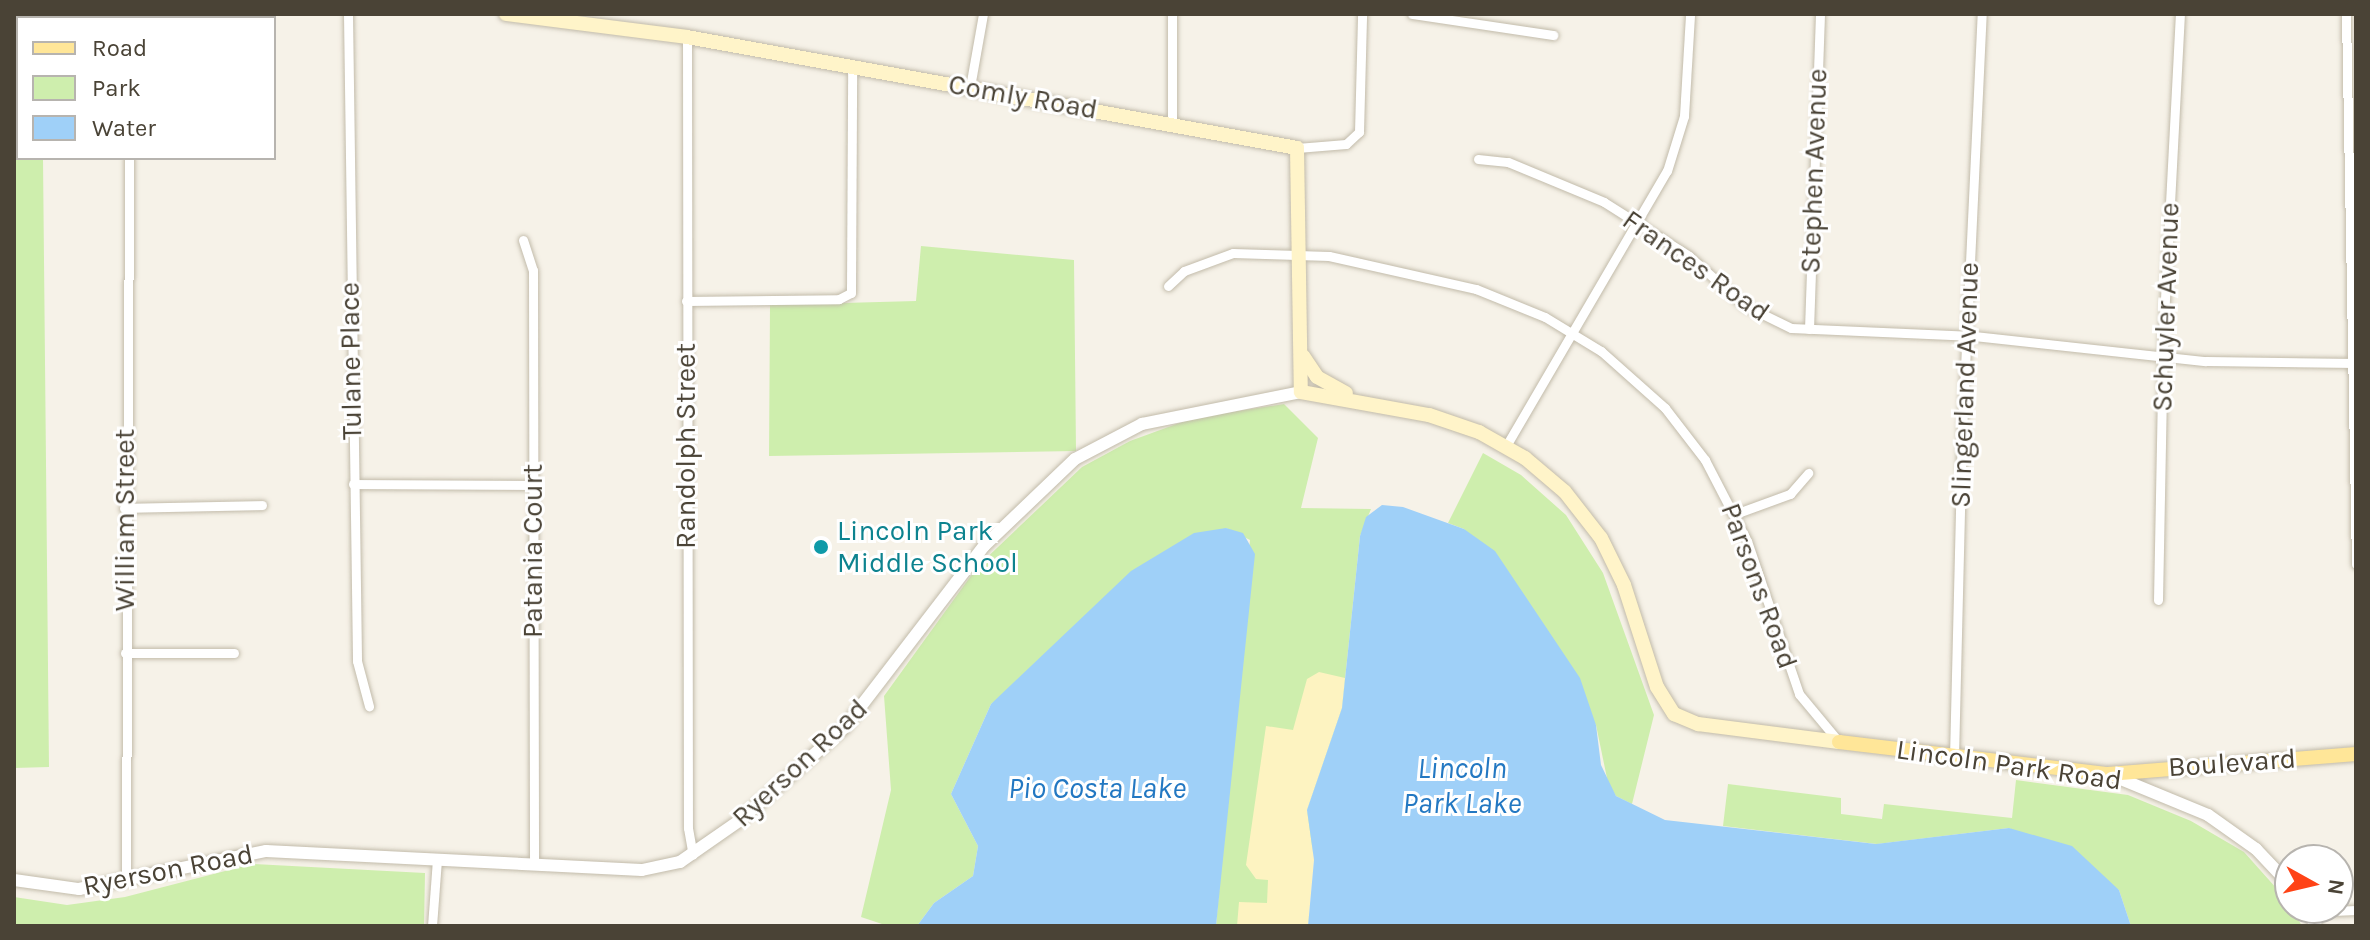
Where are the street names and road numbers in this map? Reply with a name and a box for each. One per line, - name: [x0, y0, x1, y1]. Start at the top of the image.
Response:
- street label: Comly Road: [946, 67, 1100, 127]
- street label: Stephen Avenue: [1794, 68, 1834, 274]
- street label: Schuyler Avenue: [2146, 202, 2186, 412]
- street label: Frances Road: [1616, 203, 1776, 329]
- street label: Slingerland Avenue: [1944, 262, 1986, 508]
- street label: Tulane Place: [333, 282, 369, 440]
- street label: Randolph Street: [669, 343, 703, 549]
- street label: William Street: [108, 429, 142, 611]
- street label: Patania Court: [516, 464, 550, 638]
- street label: Parsons Road: [1713, 499, 1805, 673]
- street label: Ryerson Road: [725, 692, 875, 834]
- street label: Lincoln Park Road: [1894, 733, 2124, 797]
- street label: Boulevard: [2167, 742, 2297, 784]
- street label: Ryerson Road: [80, 837, 256, 903]

